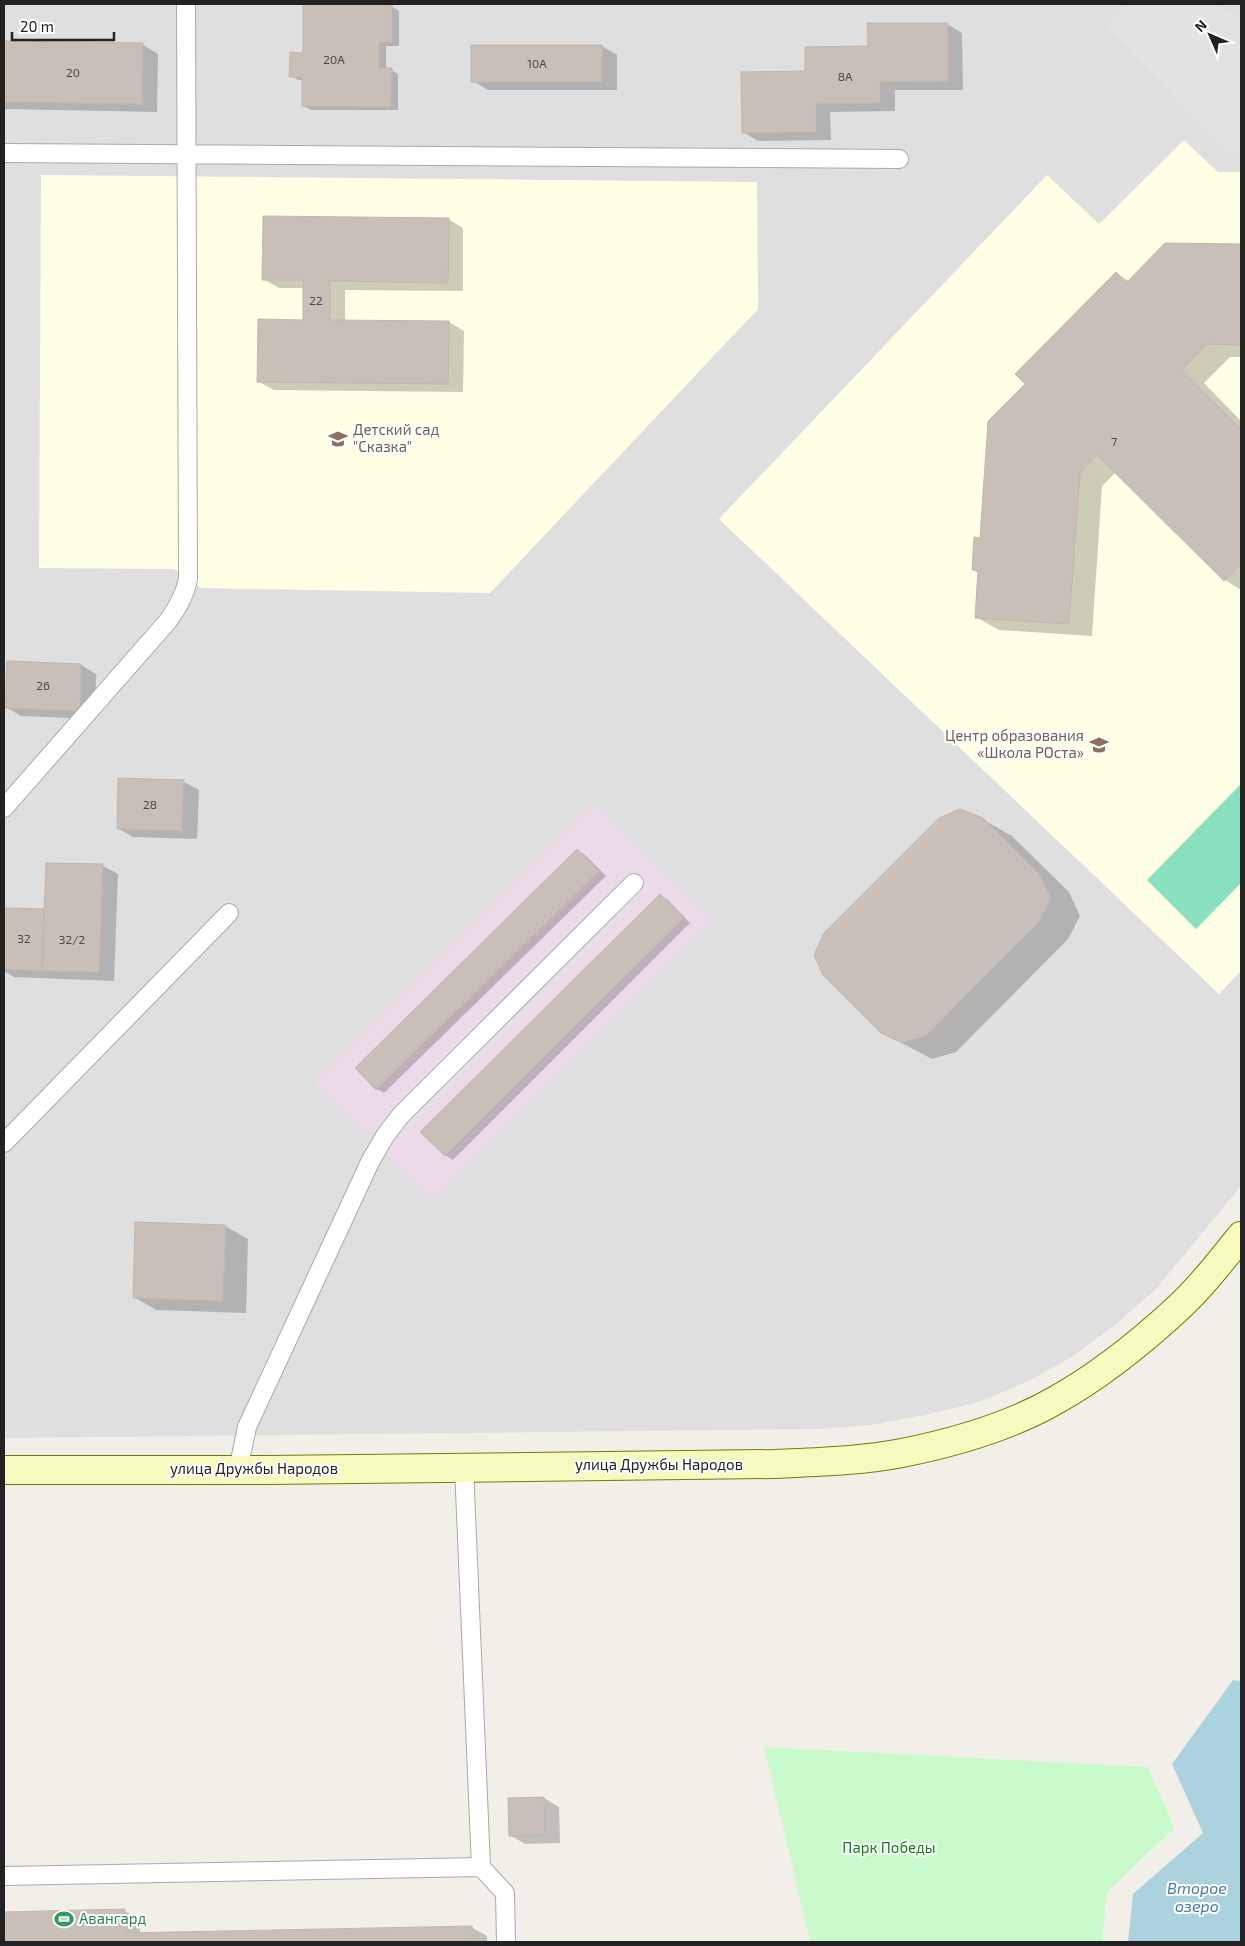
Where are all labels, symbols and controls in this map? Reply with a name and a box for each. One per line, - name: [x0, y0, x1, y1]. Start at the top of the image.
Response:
- scale bar: [12, 10, 115, 42]
- north arrow: [1185, 10, 1235, 60]
- text: N: [1191, 16, 1210, 35]
- text: 20 m: [20, 17, 54, 35]
- house number: 20А: [323, 52, 345, 66]
- house number: 10А: [527, 56, 547, 70]
- house number: 20: [66, 65, 80, 79]
- house number: 8А: [838, 69, 853, 83]
- house number: 22: [309, 293, 323, 307]
- place label: Детский сад "Сказка": [353, 420, 439, 455]
- school or university icon: Детский сад "Сказка": [327, 428, 349, 450]
- house number: 7: [1111, 434, 1117, 448]
- house number: 26: [36, 678, 50, 692]
- place label: Центр образования «Школа РОста»: [945, 726, 1084, 761]
- school or university icon: Центр образования «Школа РОста»: [1088, 734, 1110, 756]
- house number: 28: [143, 797, 157, 811]
- house number: 32: [17, 931, 31, 945]
- house number: 32/2: [59, 932, 85, 946]
- street label: улица Дружбы Народов: [575, 1455, 743, 1474]
- street label: улица Дружбы Народов: [170, 1459, 338, 1478]
- park label: Парк Победы: [842, 1838, 936, 1856]
- water label: Второе озеро: [1167, 1878, 1227, 1915]
- sports icon: Авангард: [53, 1908, 75, 1930]
- place label: Авангард: [79, 1909, 147, 1927]

